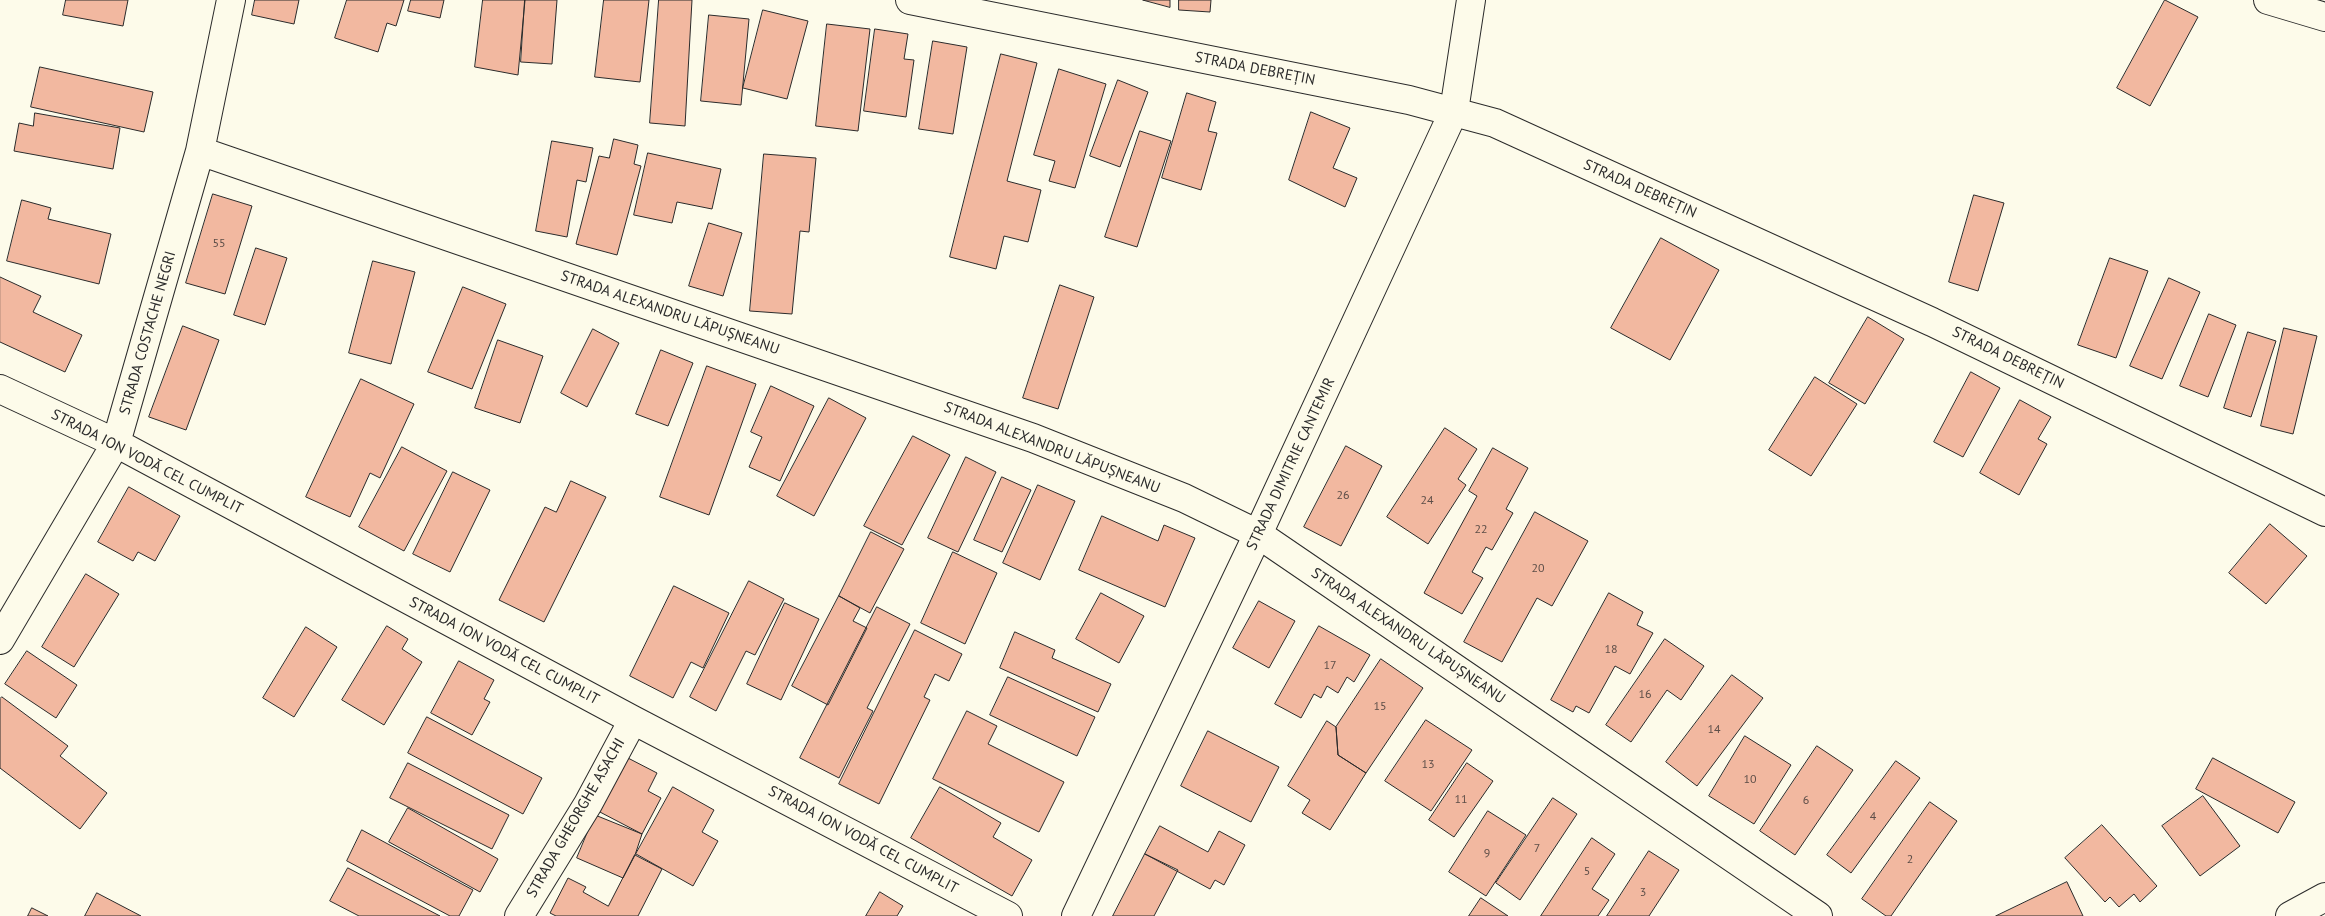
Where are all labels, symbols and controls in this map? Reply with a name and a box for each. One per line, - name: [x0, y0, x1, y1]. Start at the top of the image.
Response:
- street label: STRADA DEBREȚIN: [1193, 49, 1317, 89]
- street label: STRADA DEBREȚIN: [1581, 156, 1699, 222]
- house number: 55: [212, 237, 226, 251]
- street label: STRADA COSTACHE NEGRI: [116, 249, 180, 417]
- street label: STRADA ALEXANDRU LĂPUȘNEANU: [558, 267, 782, 359]
- street label: STRADA DEBREȚIN: [1949, 323, 2067, 393]
- street label: STRADA DIMITRIE CANTEMIR: [1243, 375, 1339, 553]
- street label: STRADA ALEXANDRU LĂPUȘNEANU: [941, 398, 1163, 498]
- street label: STRADA ION VODĂ CEL CUMPLIT: [48, 406, 246, 518]
- house number: 26: [1336, 489, 1350, 503]
- house number: 24: [1420, 494, 1434, 508]
- house number: 22: [1474, 523, 1488, 537]
- house number: 20: [1531, 562, 1545, 576]
- street label: STRADA ALEXANDRU LĂPUȘNEANU: [1308, 564, 1508, 708]
- street label: STRADA ION VODĂ CEL CUMPLIT: [406, 593, 602, 709]
- house number: 18: [1604, 643, 1618, 657]
- house number: 17: [1323, 659, 1337, 673]
- house number: 16: [1638, 688, 1652, 702]
- house number: 15: [1373, 700, 1387, 714]
- house number: 14: [1707, 723, 1721, 737]
- street label: STRADA GHEORGHE ASACHI: [523, 735, 629, 901]
- house number: 13: [1421, 758, 1435, 772]
- house number: 10: [1743, 773, 1757, 787]
- street label: STRADA ION VODĂ CEL CUMPLIT: [765, 782, 961, 898]
- house number: 11: [1454, 793, 1468, 807]
- house number: 6: [1803, 794, 1809, 808]
- house number: 4: [1870, 810, 1876, 824]
- house number: 7: [1534, 842, 1540, 856]
- house number: 9: [1484, 847, 1490, 861]
- house number: 2: [1907, 853, 1913, 867]
- house number: 5: [1584, 865, 1590, 879]
- house number: 3: [1640, 886, 1646, 900]

